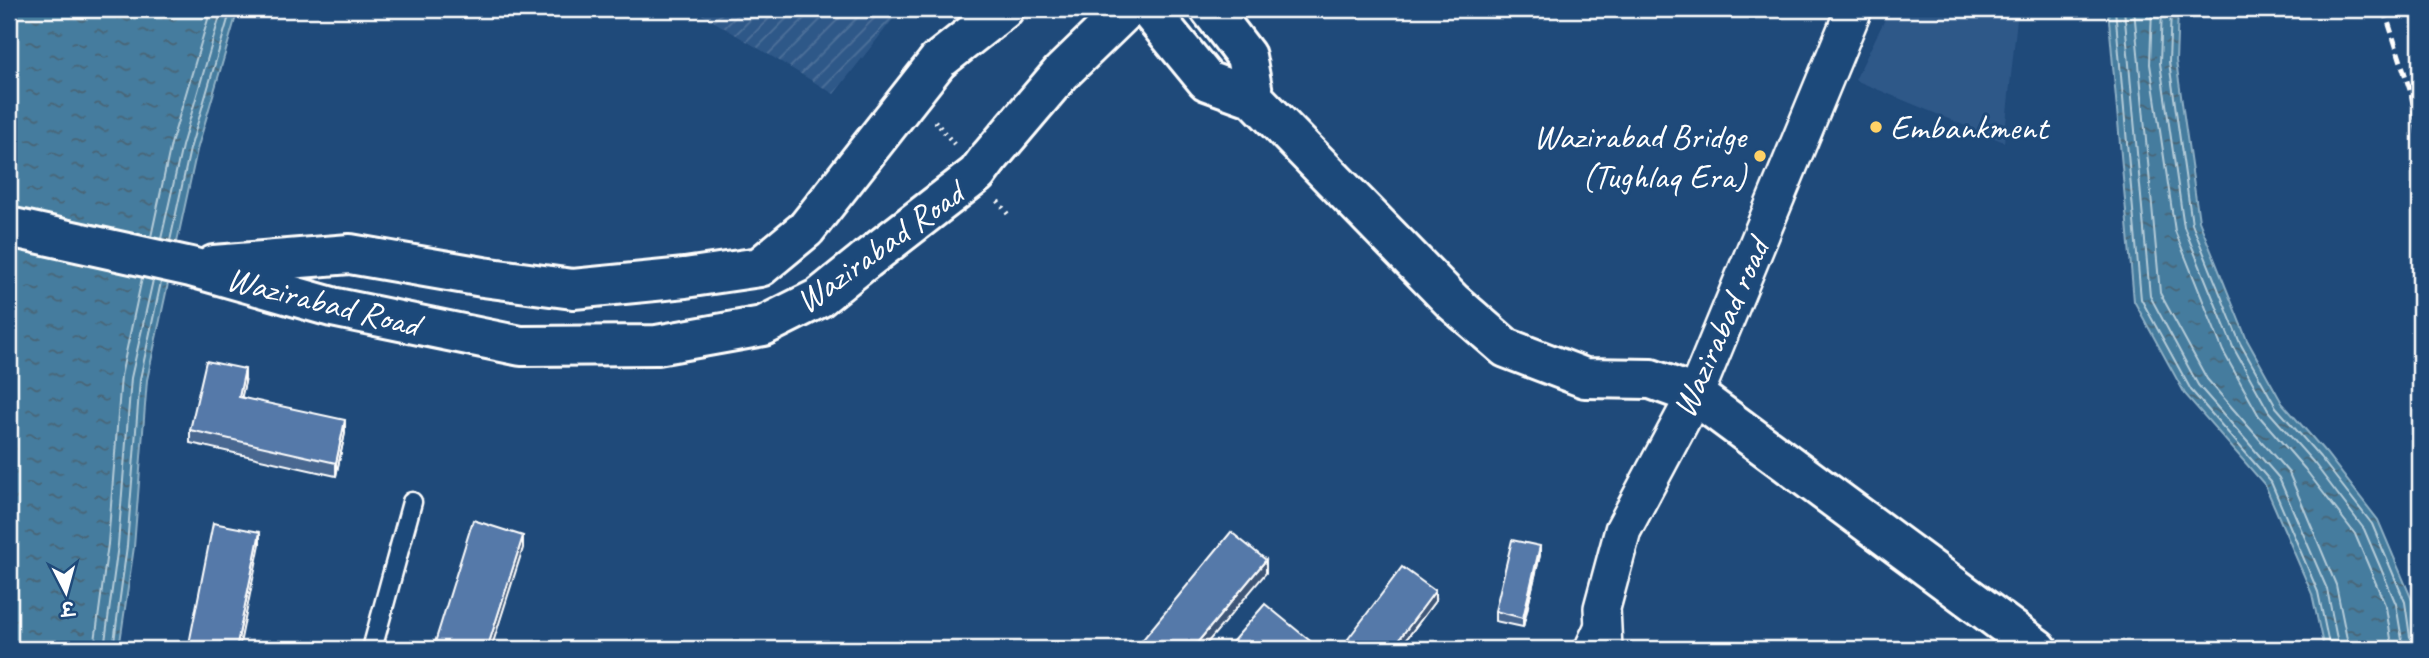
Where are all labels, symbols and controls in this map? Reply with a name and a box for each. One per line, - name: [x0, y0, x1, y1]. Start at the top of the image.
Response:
- place label: Embankment: [1890, 105, 2051, 150]
- place label: Wazirabad Bridge (Tughlaq Era): [1533, 114, 1749, 199]
- marker: Embankment: [1868, 119, 1884, 135]
- marker: Wazirabad Bridge (Tughlaq Era): [1752, 148, 1768, 164]
- street label: Wazirabad Road: [787, 168, 976, 323]
- street label: Wazirabad road: [1661, 227, 1782, 425]
- street label: Wazirabad Road: [222, 256, 429, 348]
- north arrow: [32, 556, 102, 626]
- text: उ: [58, 595, 77, 621]

